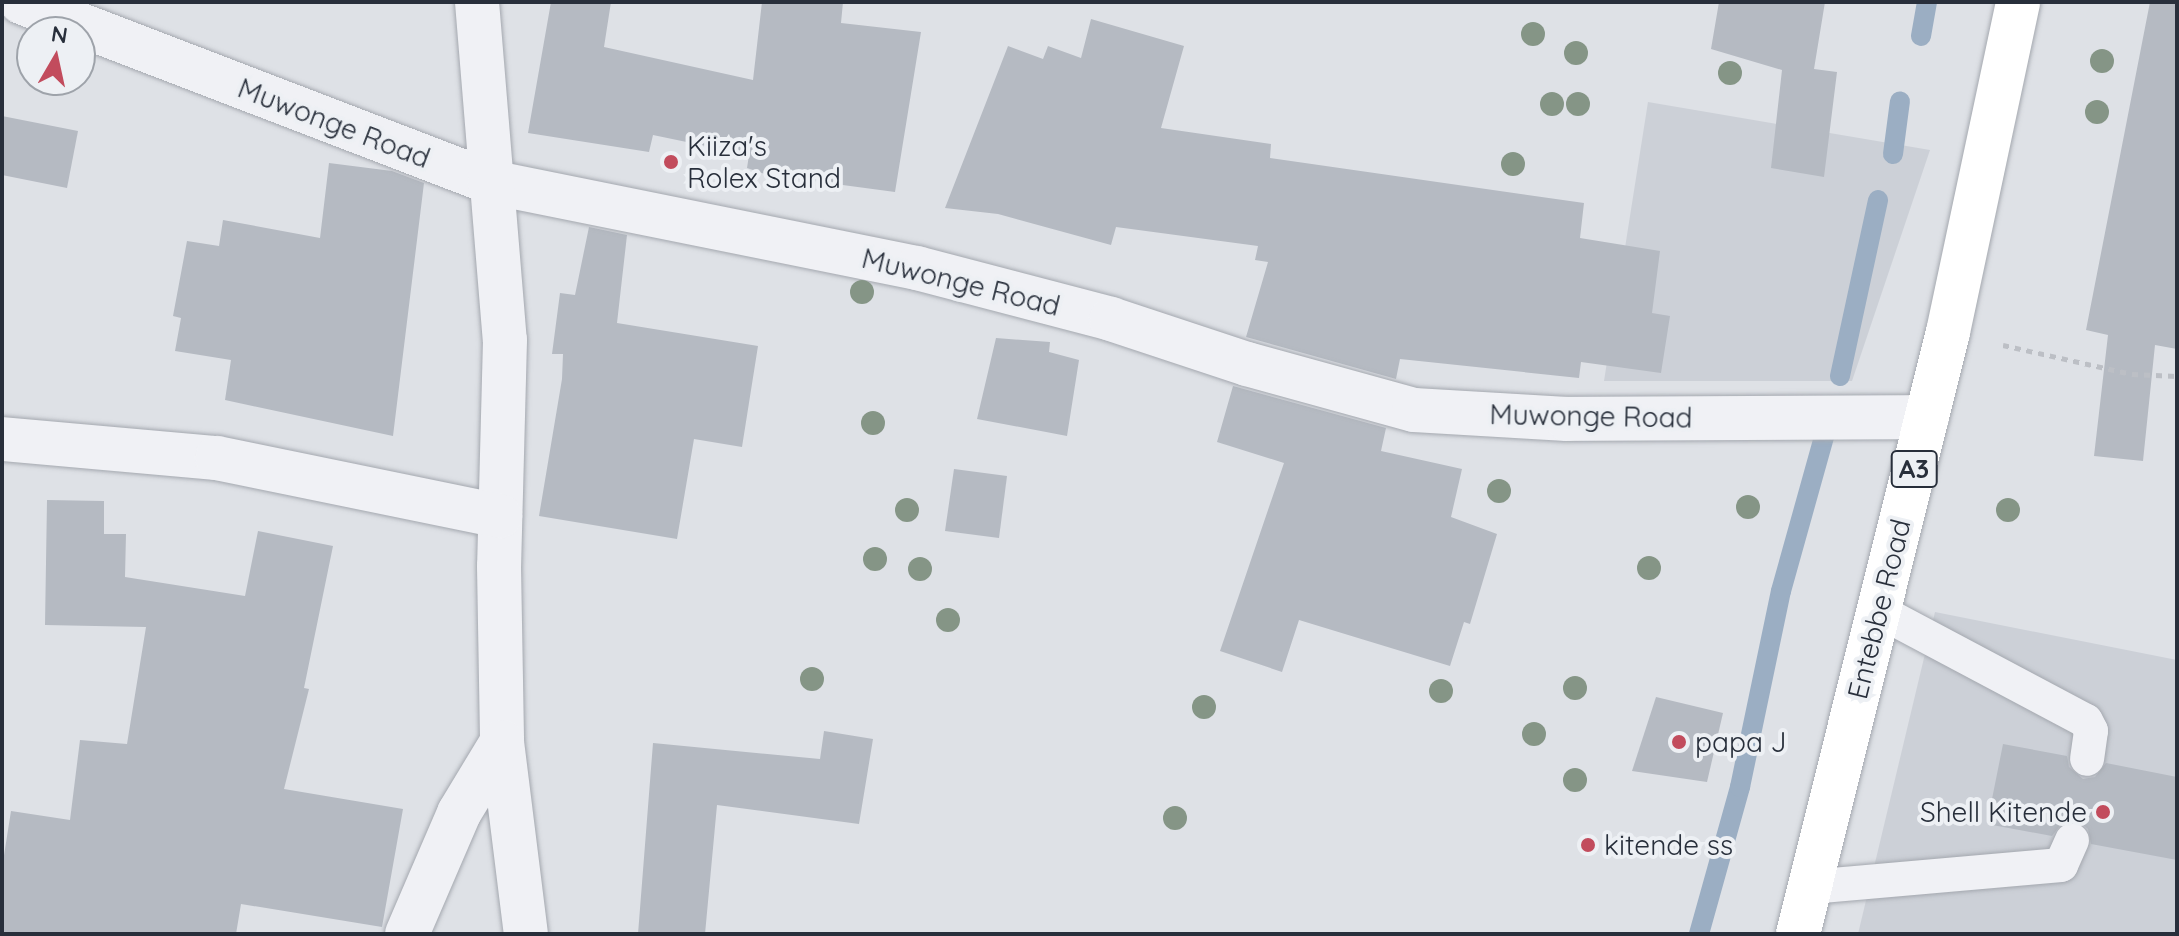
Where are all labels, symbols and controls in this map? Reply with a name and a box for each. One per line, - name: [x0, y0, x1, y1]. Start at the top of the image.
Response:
- north arrow: [16, 16, 96, 96]
- text: N: [49, 19, 70, 49]
- street label: Muwonge Road: [233, 71, 435, 175]
- place label: Kiiza's Rolex Stand: [687, 129, 841, 195]
- marker: Kiiza's Rolex Stand: [662, 153, 680, 171]
- street label: Muwonge Road: [858, 241, 1064, 323]
- street label: Muwonge Road: [1489, 397, 1693, 435]
- road number: A3: [1890, 447, 1938, 491]
- street label: Entebbe Road: [1840, 516, 1918, 702]
- place label: papa J: [1695, 725, 1787, 759]
- marker: papa J: [1670, 733, 1688, 751]
- place label: Shell Kitende: [1920, 795, 2087, 829]
- marker: Shell Kitende: [2094, 803, 2112, 821]
- place label: kitende ss: [1604, 828, 1733, 862]
- marker: kitende ss: [1579, 836, 1597, 854]

